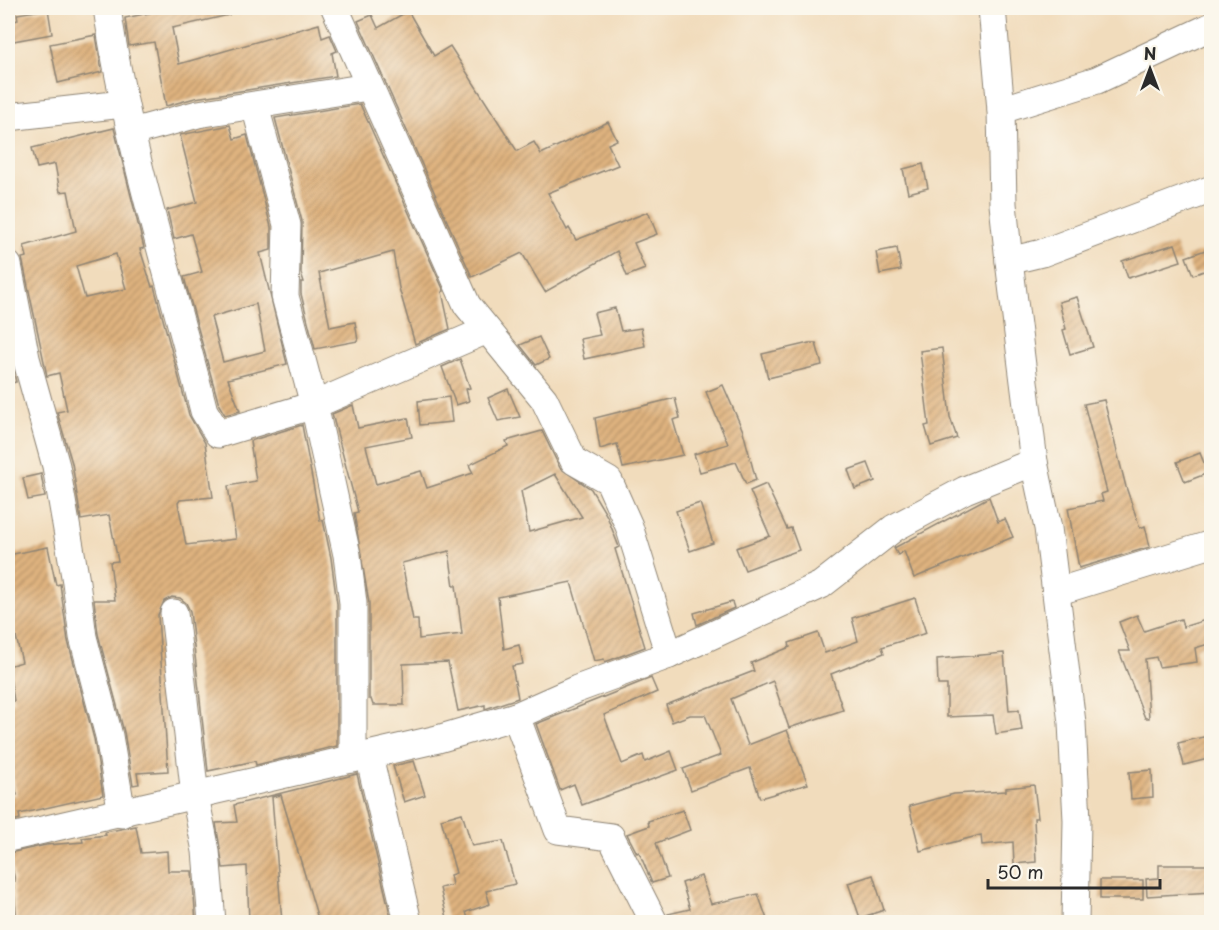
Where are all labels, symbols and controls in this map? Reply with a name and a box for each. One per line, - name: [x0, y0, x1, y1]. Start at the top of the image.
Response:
- north arrow: [1120, 39, 1180, 99]
- text: N: [1144, 41, 1156, 65]
- scale bar: [988, 852, 1160, 890]
- text: 50 m: [997, 858, 1044, 885]

